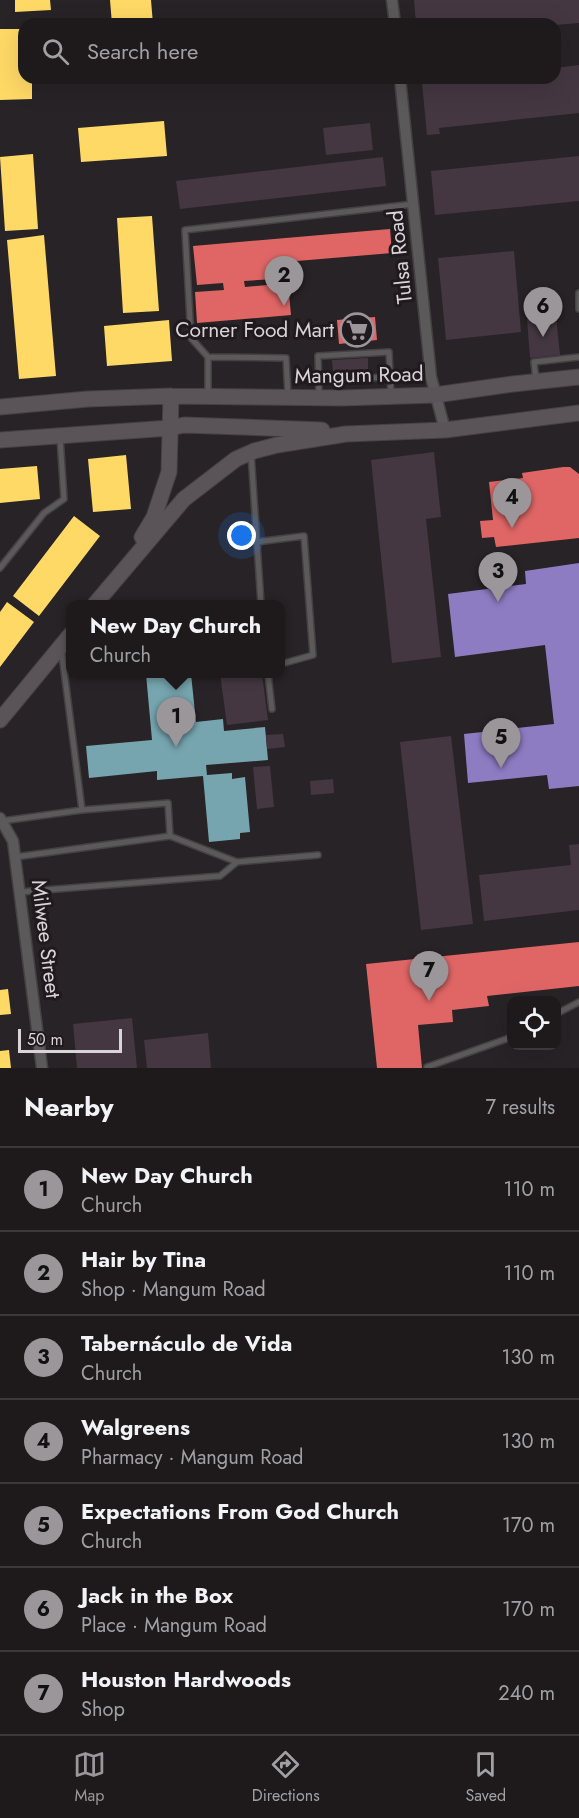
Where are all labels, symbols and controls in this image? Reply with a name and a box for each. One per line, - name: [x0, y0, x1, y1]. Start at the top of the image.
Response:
- search box: [18, 18, 561, 84]
- icon: search: [39, 35, 72, 68]
- text: Search here: [87, 35, 198, 67]
- street label: Tulsa Road: [380, 209, 420, 305]
- pin: 2: [264, 256, 304, 306]
- pin: 6: [524, 288, 562, 337]
- supermarket icon: Corner Food Mart: [339, 312, 375, 348]
- place label: Corner Food Mart: [175, 315, 334, 345]
- street label: Mangum Road: [294, 359, 424, 391]
- pin: 4: [492, 478, 532, 528]
- your location: [227, 521, 256, 550]
- pin: 3: [478, 552, 518, 602]
- popup: [66, 600, 285, 678]
- text: New Day Church: [90, 609, 261, 641]
- text: Church: [90, 641, 151, 670]
- pin: 1: [156, 698, 195, 747]
- pin: 5: [482, 718, 520, 768]
- street label: Milwee Street: [24, 878, 68, 1000]
- pin: 7: [410, 952, 448, 1001]
- map controls: [507, 996, 561, 1050]
- button: locate: [507, 996, 561, 1050]
- scale bar: [18, 1026, 122, 1054]
- text: 50 m: [27, 1028, 63, 1051]
- text: Nearby: [24, 1088, 113, 1126]
- text: 7 results: [486, 1093, 555, 1122]
- text: New Day Church: [81, 1159, 253, 1191]
- text: 1: [38, 1175, 49, 1204]
- text: 110 m: [503, 1175, 555, 1204]
- text: Church: [81, 1191, 142, 1220]
- text: Hair by Tina: [81, 1243, 206, 1275]
- text: 2: [37, 1259, 50, 1288]
- text: 110 m: [503, 1259, 555, 1288]
- text: Shop · Mangum Road: [81, 1275, 266, 1304]
- text: Tabernáculo de Vida: [81, 1327, 292, 1359]
- text: 3: [37, 1343, 50, 1372]
- text: 130 m: [501, 1343, 555, 1372]
- text: Church: [81, 1359, 142, 1388]
- text: Walgreens: [81, 1411, 190, 1443]
- text: 4: [37, 1427, 50, 1456]
- text: 130 m: [501, 1427, 555, 1456]
- text: Pharmacy · Mangum Road: [81, 1443, 303, 1472]
- text: Expectations From God Church: [81, 1495, 399, 1527]
- text: 5: [37, 1511, 50, 1540]
- text: 170 m: [502, 1511, 555, 1540]
- text: Church: [81, 1527, 142, 1556]
- text: Jack in the Box: [81, 1579, 233, 1611]
- text: 6: [37, 1595, 50, 1624]
- text: 170 m: [502, 1595, 555, 1624]
- text: Place · Mangum Road: [81, 1611, 267, 1640]
- text: Houston Hardwoods: [81, 1663, 291, 1695]
- text: 7: [37, 1679, 50, 1708]
- text: 240 m: [498, 1679, 555, 1708]
- text: Shop: [81, 1695, 125, 1724]
- tab: Map: [73, 1748, 106, 1807]
- tab: Directions: [252, 1748, 320, 1807]
- tab: Saved: [465, 1748, 506, 1807]

